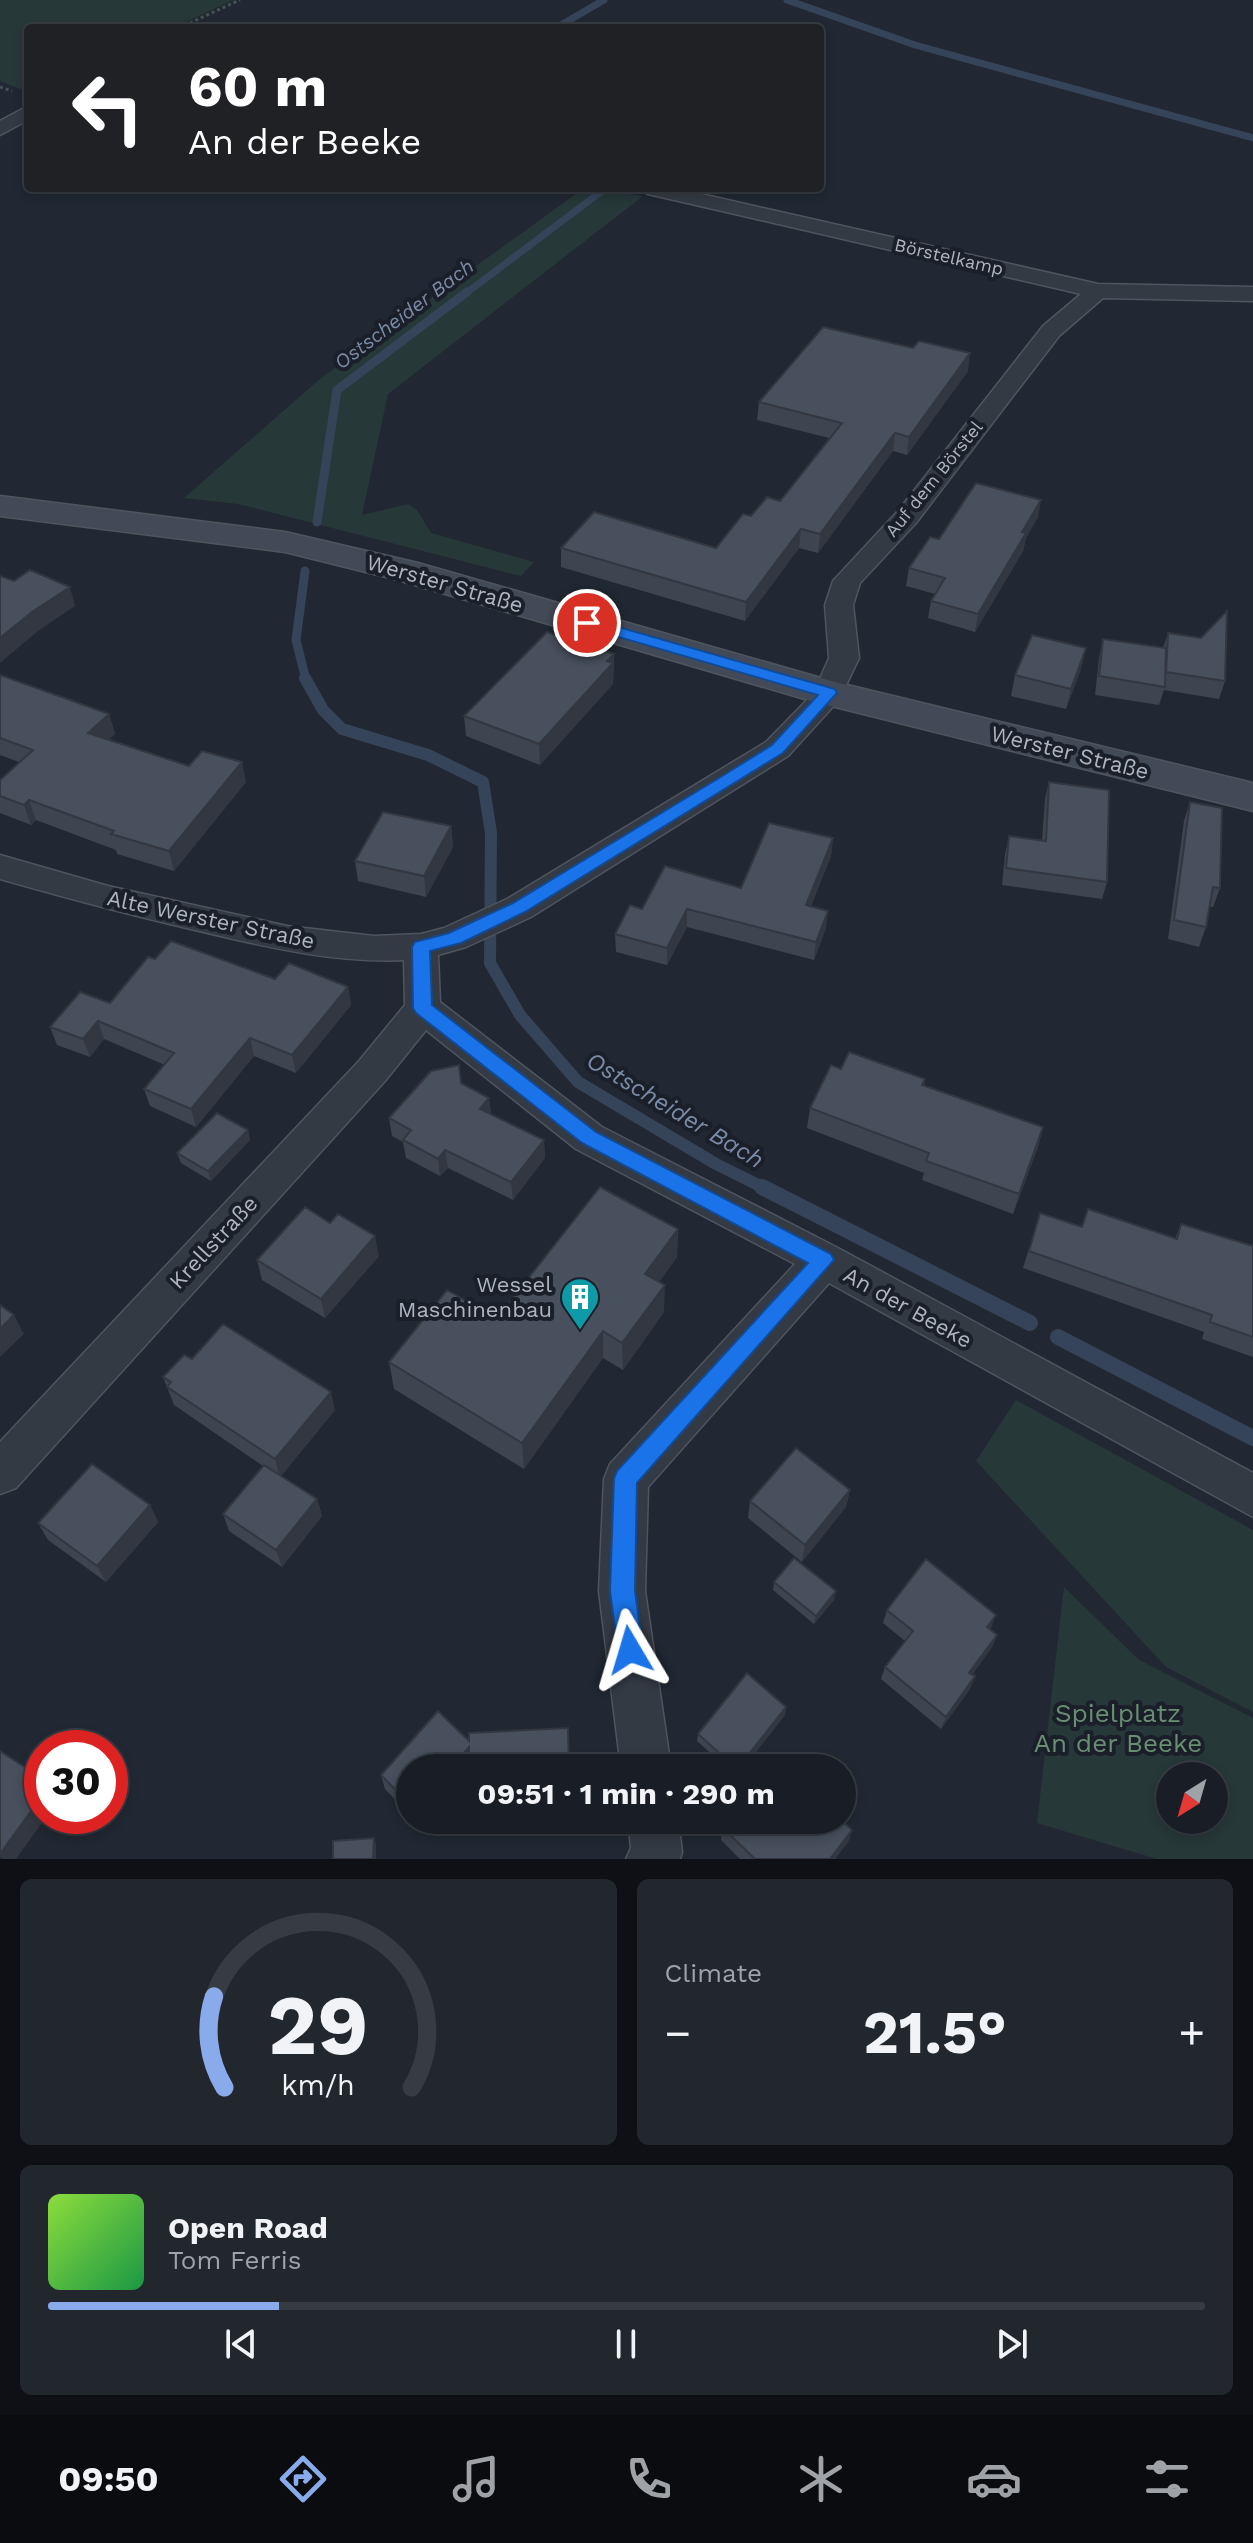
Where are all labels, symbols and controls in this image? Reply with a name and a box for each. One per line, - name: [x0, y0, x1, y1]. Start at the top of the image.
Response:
- text: 60 m: [188, 54, 327, 120]
- icon: left: [56, 56, 160, 160]
- text: An der Beeke: [188, 121, 421, 163]
- street label: Börstelkamp: [893, 234, 1006, 279]
- water label: Ostscheider Bach: [330, 254, 478, 374]
- street label: Auf dem Börstel: [881, 416, 987, 541]
- street label: Werster Straße: [364, 549, 526, 618]
- pin: [553, 589, 621, 657]
- icon: arrive: [565, 601, 609, 645]
- street label: Werster Straße: [988, 721, 1151, 784]
- street label: Alte Werster Straße: [105, 885, 317, 954]
- water label: Ostscheider Bach: [581, 1046, 769, 1174]
- street label: Krellstraße: [164, 1191, 263, 1294]
- street label: An der Beeke: [839, 1262, 976, 1353]
- place label: Wessel Maschinenbau: [398, 1272, 552, 1322]
- building icon: Wessel Maschinenbau: [559, 1276, 601, 1331]
- position arrow: [588, 1608, 672, 1692]
- park label: Spielplatz An der Beeke: [1034, 1698, 1202, 1758]
- speed limit sign: 30: [24, 1730, 128, 1834]
- north arrow: [1156, 1762, 1228, 1834]
- map controls: [1156, 1762, 1228, 1834]
- text: 09:51 · 1 min · 290 m: [477, 1776, 775, 1811]
- text: Climate: [665, 1958, 762, 1988]
- text: 29: [268, 1977, 369, 2074]
- text: 21.5°: [863, 1997, 1007, 2068]
- text: −: [665, 2007, 691, 2059]
- text: +: [1178, 2007, 1205, 2059]
- text: km/h: [281, 2068, 355, 2102]
- text: Open Road: [168, 2210, 328, 2245]
- text: Tom Ferris: [168, 2245, 301, 2275]
- icon: previous: [219, 2322, 263, 2366]
- icon: pause: [604, 2322, 648, 2366]
- icon: next: [990, 2322, 1034, 2366]
- icon: directions: [275, 2451, 331, 2507]
- icon: music: [448, 2451, 504, 2507]
- icon: phone: [621, 2451, 677, 2507]
- icon: climate: [793, 2451, 849, 2507]
- icon: car: [966, 2451, 1022, 2507]
- icon: filters: [1139, 2451, 1195, 2507]
- text: 09:50: [58, 2458, 159, 2500]

